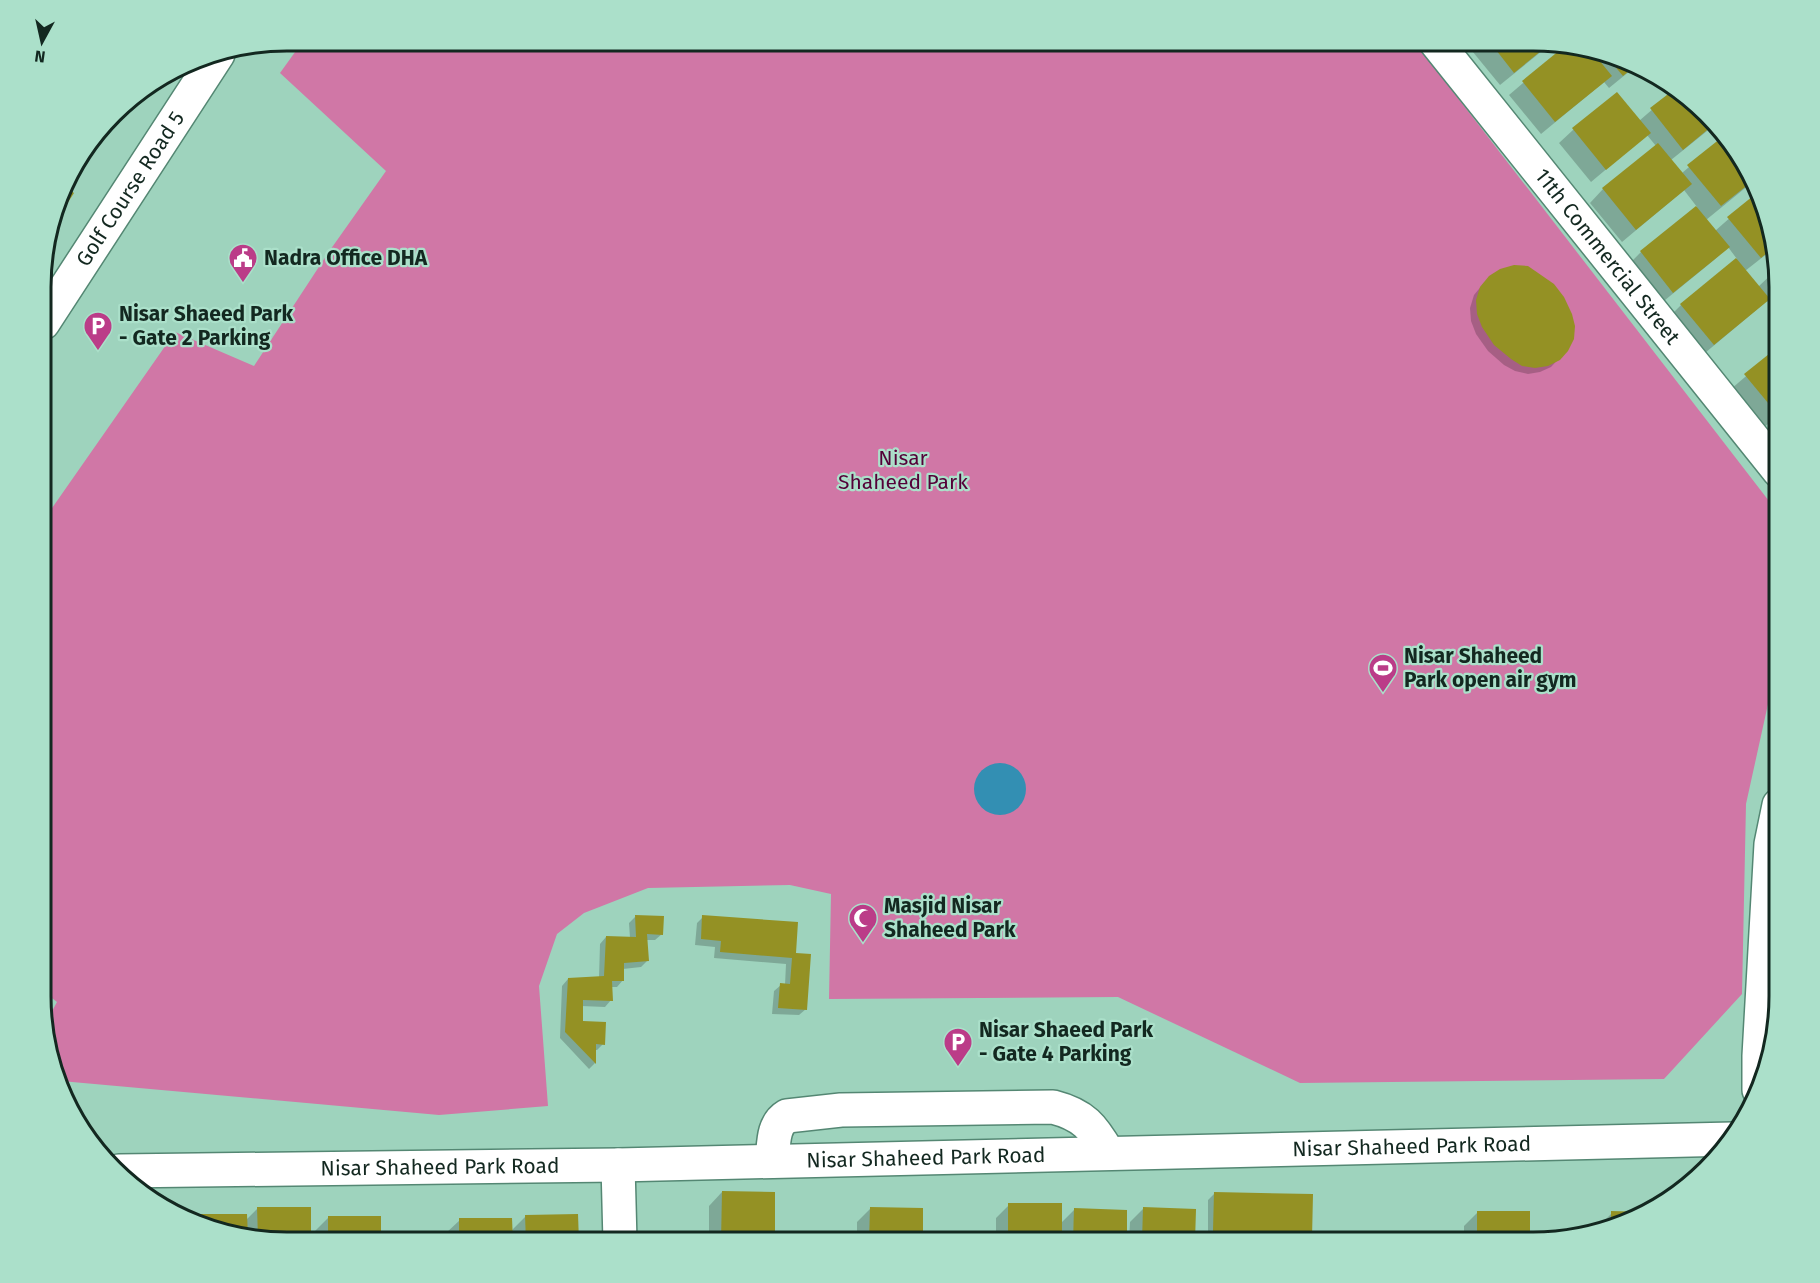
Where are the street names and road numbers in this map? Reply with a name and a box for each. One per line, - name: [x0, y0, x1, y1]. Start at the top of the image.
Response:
- street label: Golf Course Road 5: [70, 107, 190, 271]
- street label: 11th Commercial Street: [1529, 163, 1686, 350]
- street label: Nisar Shaheed Park Road: [1292, 1131, 1532, 1162]
- street label: Nisar Shaheed Park Road: [806, 1142, 1046, 1174]
- street label: Nisar Shaheed Park Road: [320, 1153, 560, 1182]

